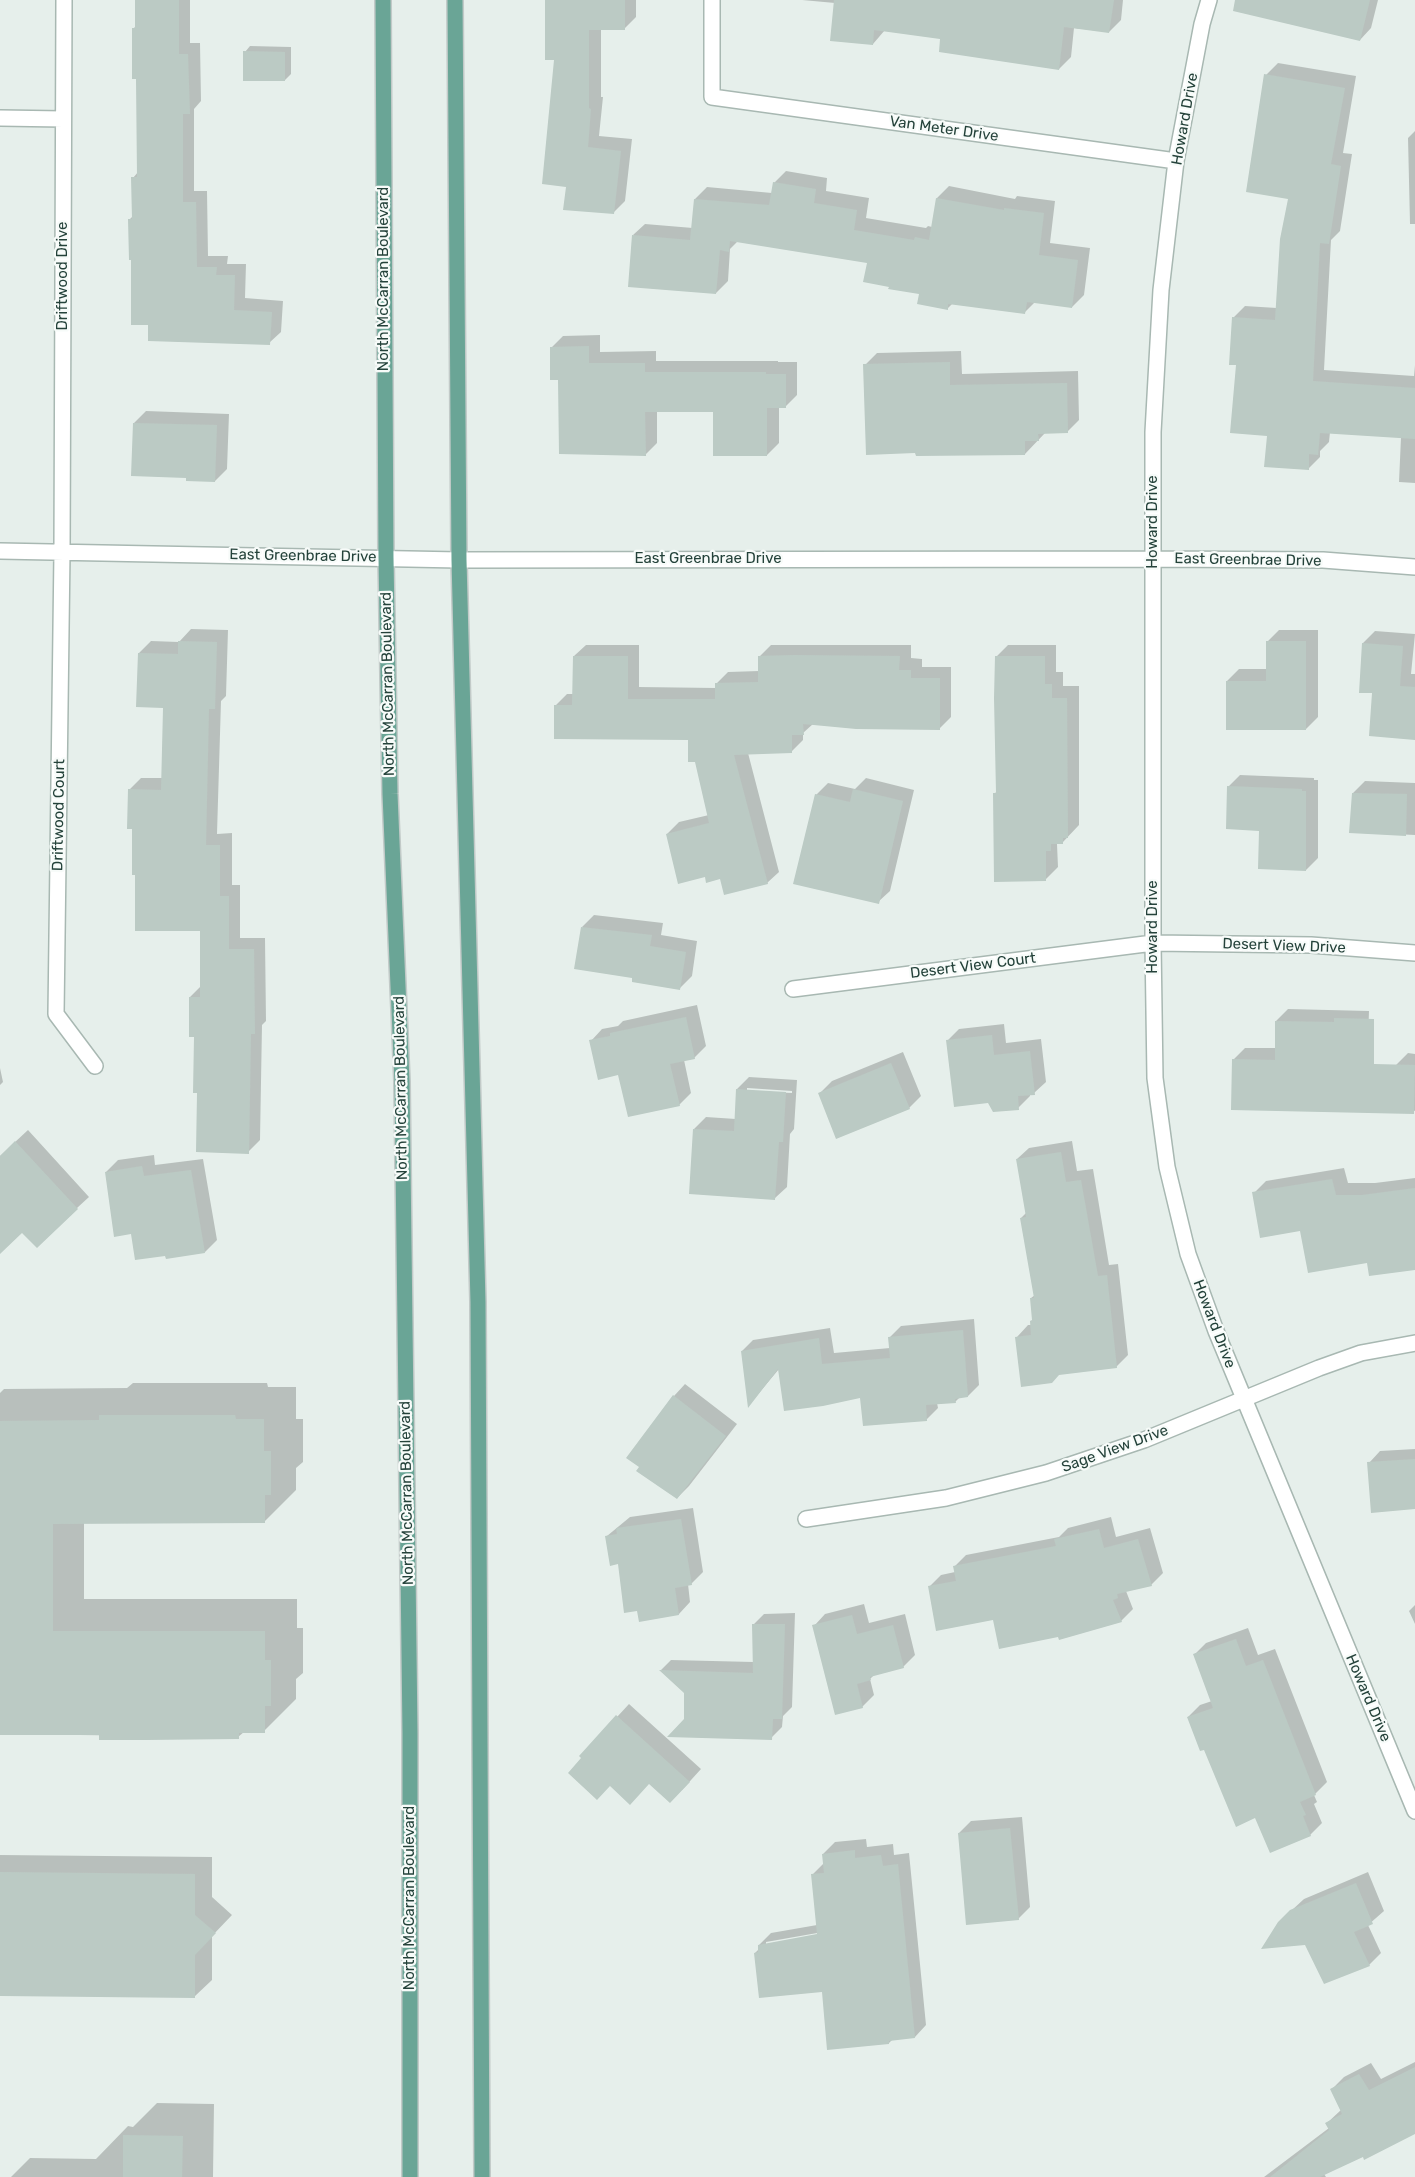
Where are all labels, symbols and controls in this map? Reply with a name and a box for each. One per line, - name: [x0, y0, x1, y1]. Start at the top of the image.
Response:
- street label: Howard Drive: [1168, 71, 1202, 167]
- street label: Van Meter Drive: [888, 112, 1000, 146]
- street label: North McCarran Boulevard: [375, 187, 393, 371]
- street label: Driftwood Drive: [54, 221, 72, 331]
- street label: Howard Drive: [1144, 475, 1162, 569]
- street label: East Greenbrae Drive: [229, 546, 377, 566]
- street label: East Greenbrae Drive: [634, 550, 782, 568]
- street label: East Greenbrae Drive: [1174, 550, 1322, 570]
- street label: North McCarran Boulevard: [377, 592, 399, 776]
- street label: Driftwood Court: [49, 759, 69, 871]
- street label: Howard Drive: [1144, 880, 1162, 974]
- street label: Desert View Drive: [1222, 935, 1346, 957]
- street label: Desert View Court: [909, 949, 1037, 983]
- street label: North McCarran Boulevard: [390, 996, 412, 1180]
- street label: Howard Drive: [1189, 1277, 1239, 1371]
- street label: North McCarran Boulevard: [396, 1401, 418, 1585]
- street label: Sage View Drive: [1059, 1421, 1171, 1477]
- street label: Howard Drive: [1341, 1651, 1395, 1745]
- street label: North McCarran Boulevard: [401, 1806, 419, 1990]

